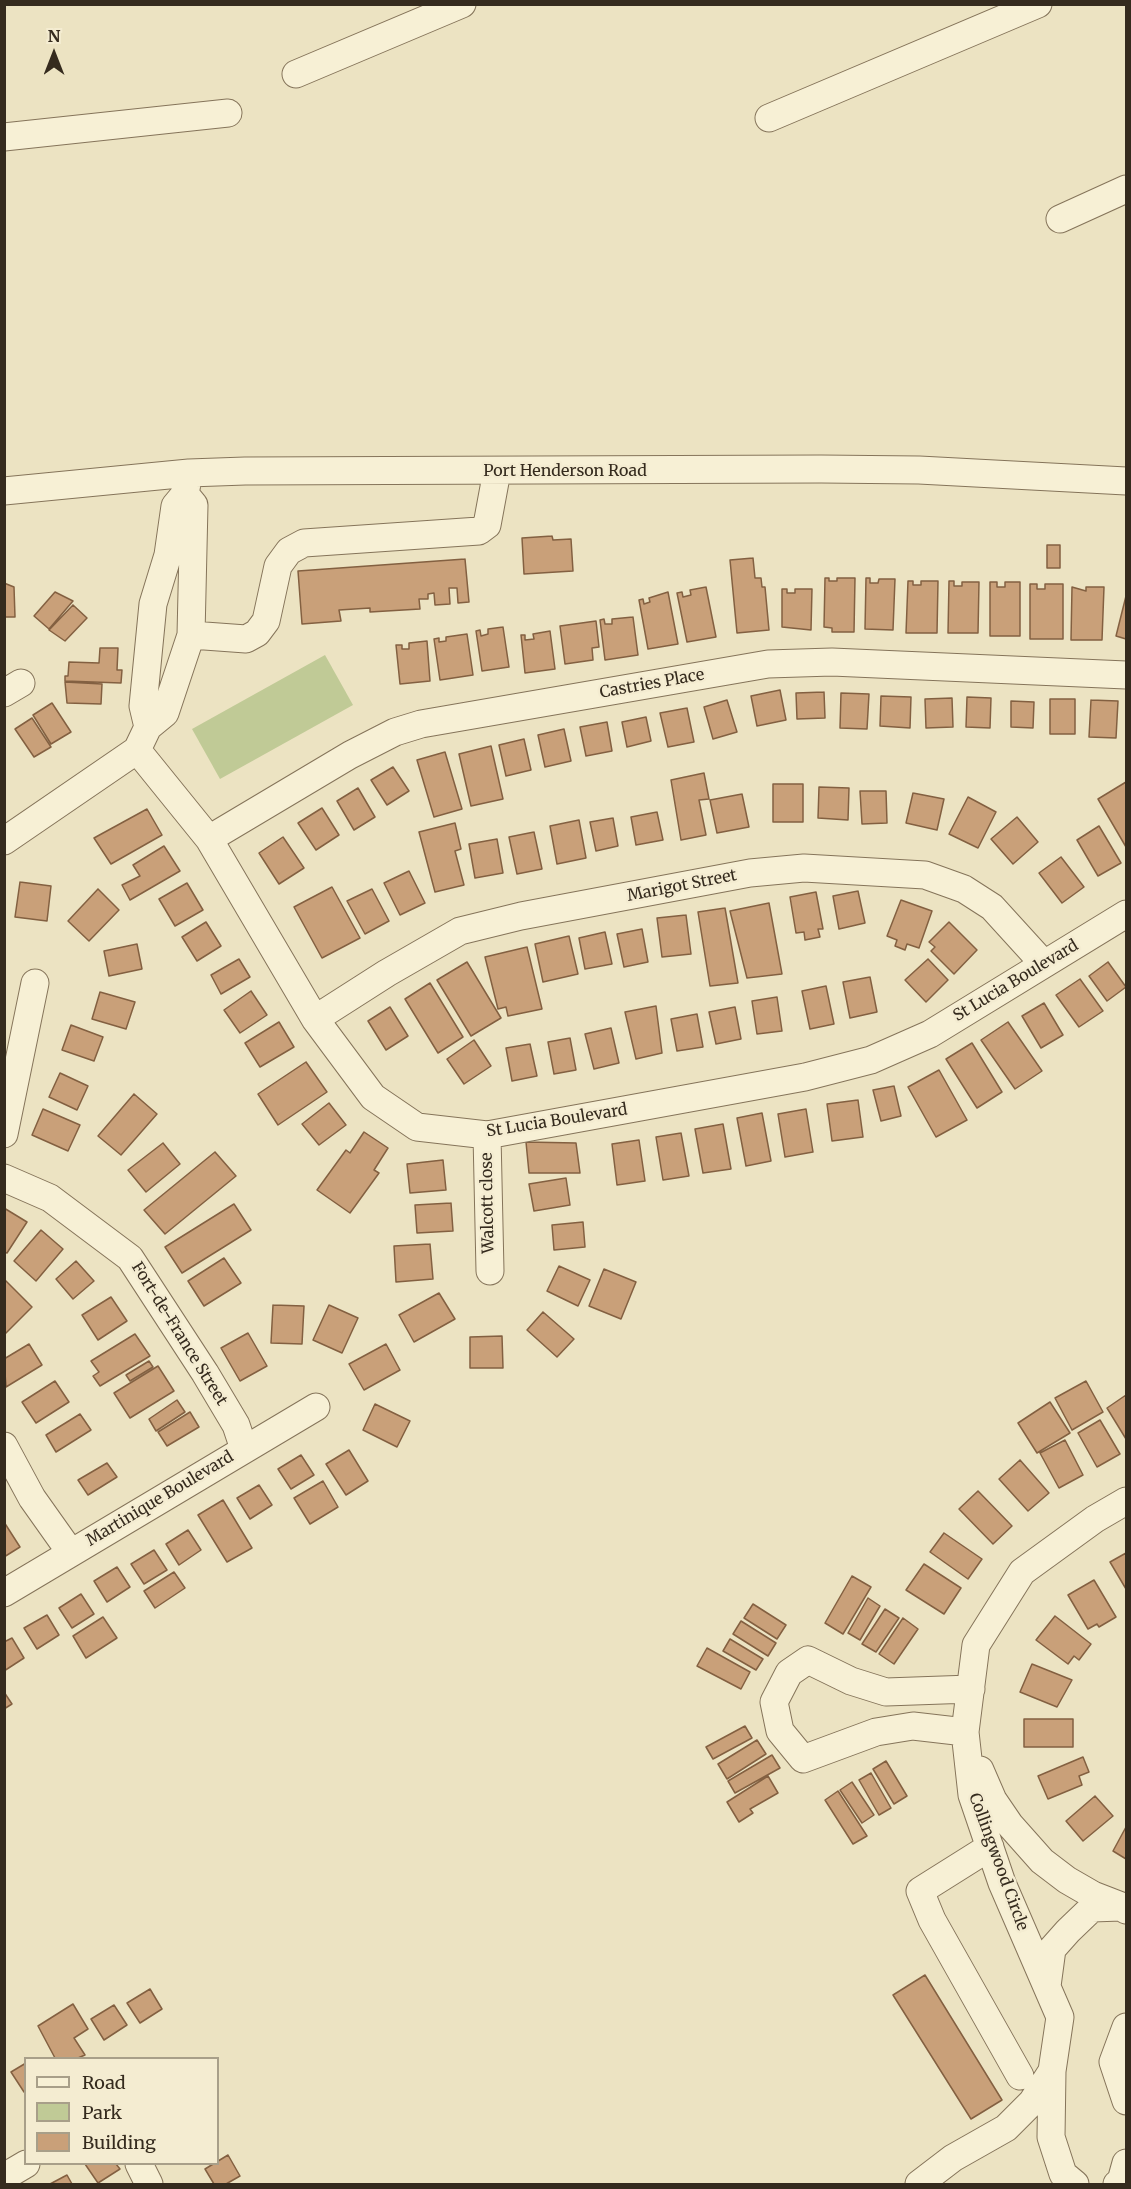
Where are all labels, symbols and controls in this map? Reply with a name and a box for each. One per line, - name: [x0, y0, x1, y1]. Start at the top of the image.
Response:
- north arrow: [24, 24, 84, 84]
- text: N: [48, 26, 60, 46]
- street label: Port Henderson Road: [483, 461, 647, 481]
- street label: Castries Place: [598, 665, 706, 703]
- street label: Marigot Street: [626, 866, 738, 906]
- street label: St Lucia Boulevard: [950, 936, 1082, 1026]
- street label: St Lucia Boulevard: [485, 1100, 629, 1142]
- street label: Walcott close: [478, 1152, 498, 1254]
- street label: Fort-de-France Street: [127, 1259, 231, 1409]
- street label: Martinique Boulevard: [83, 1447, 237, 1551]
- street label: Collingwood Circle: [964, 1791, 1032, 1933]
- legend: [24, 2057, 219, 2165]
- text: Road: [82, 2071, 126, 2094]
- text: Park: [82, 2101, 122, 2124]
- text: Building: [82, 2131, 156, 2154]

